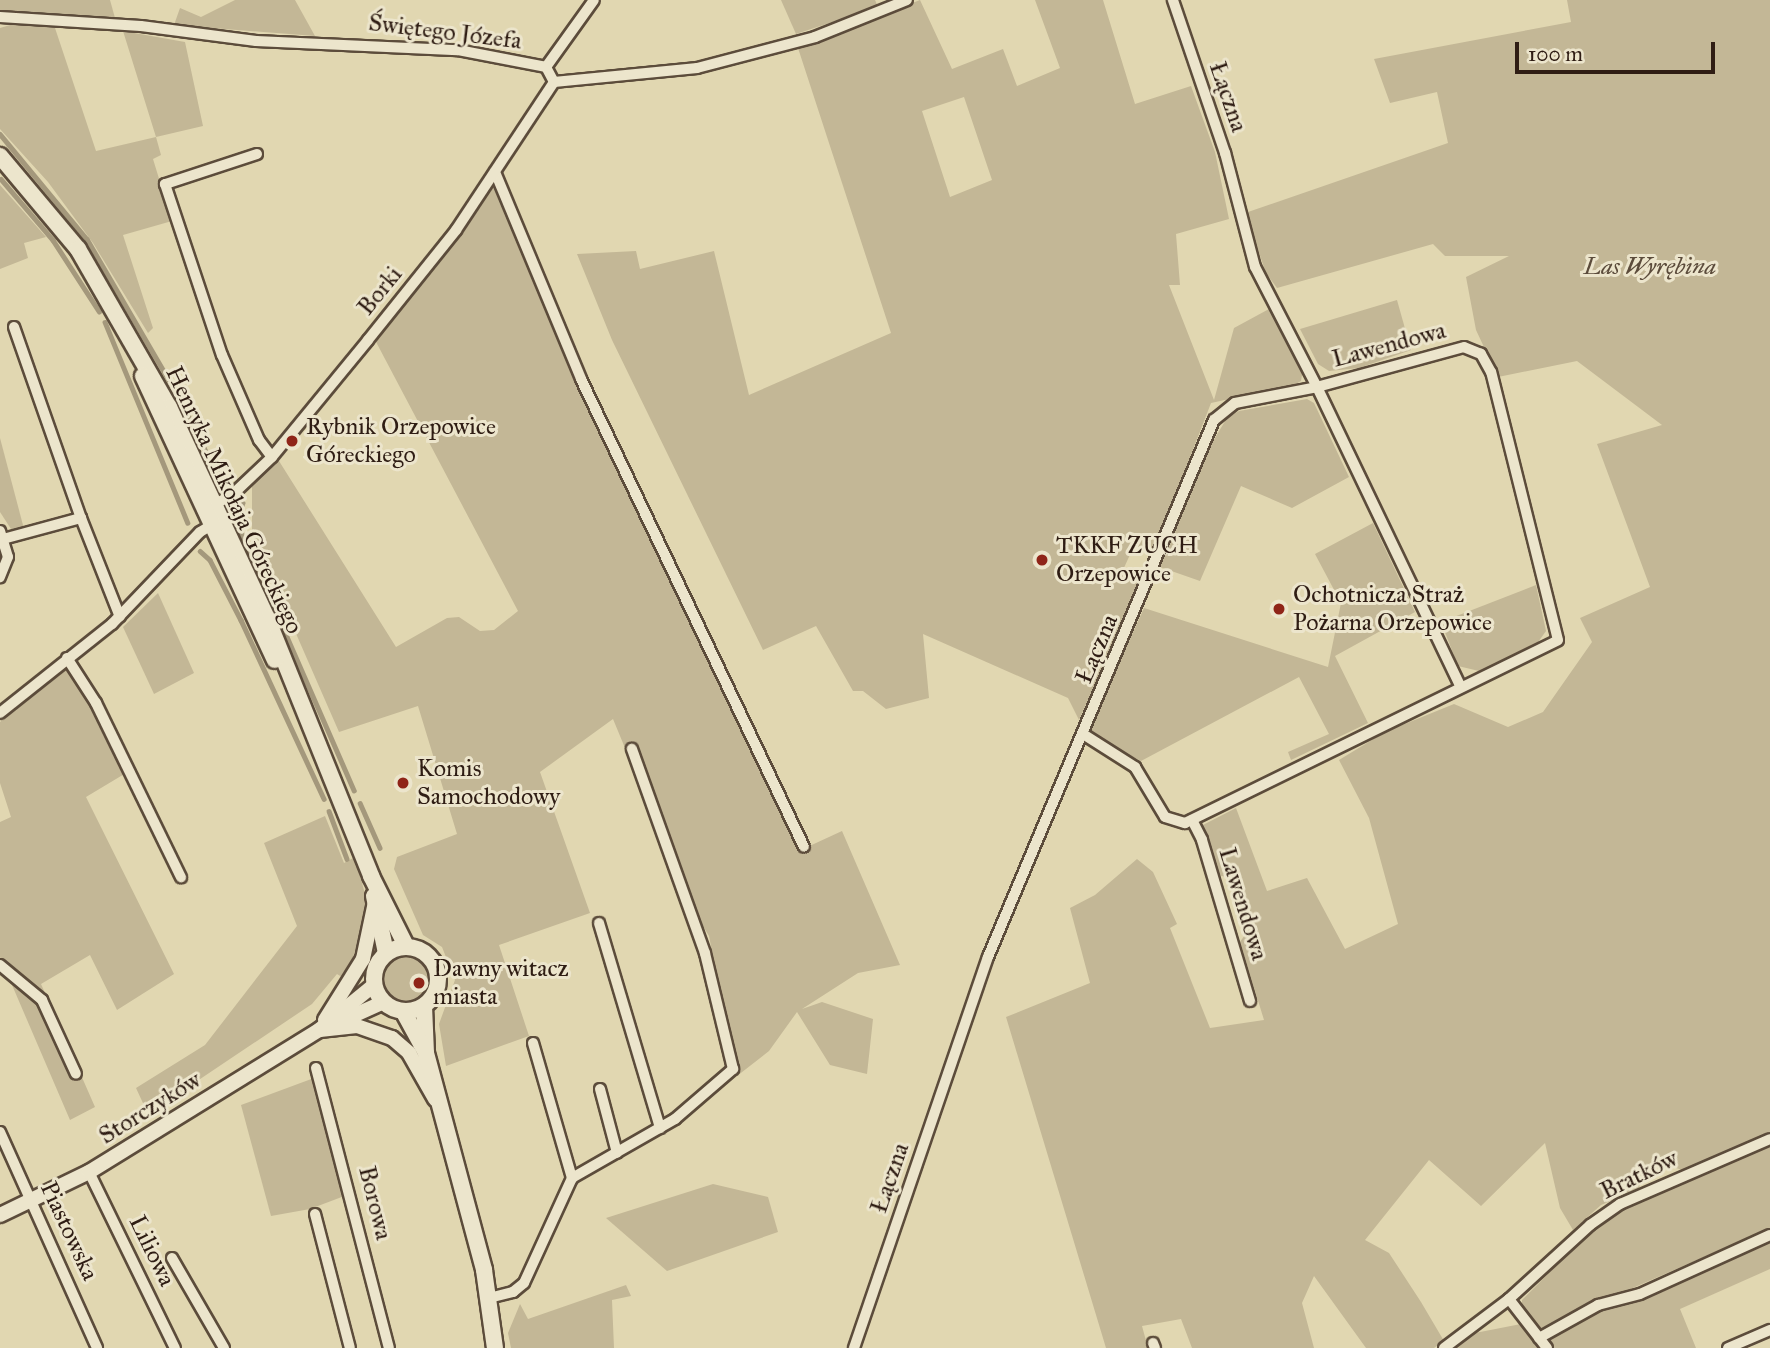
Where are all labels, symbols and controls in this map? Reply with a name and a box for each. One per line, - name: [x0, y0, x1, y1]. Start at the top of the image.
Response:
- street label: Świętego Józefa: [367, 8, 523, 56]
- scale bar: [1518, 28, 1718, 72]
- text: 100 m: [1528, 41, 1583, 67]
- street label: Łączna: [1203, 58, 1253, 136]
- park label: Las Wyrębina: [1584, 253, 1716, 281]
- street label: Borki: [352, 261, 408, 321]
- street label: Lawendowa: [1329, 316, 1449, 374]
- street label: Henryka Mikołaja Góreckiego: [159, 362, 309, 638]
- place label: Rybnik Orzepowice Góreckiego: [306, 413, 496, 469]
- marker: Rybnik Orzepowice Góreckiego: [284, 433, 300, 449]
- place label: TKKF ZUCH Orzepowice: [1056, 532, 1198, 588]
- marker: TKKF ZUCH Orzepowice: [1034, 552, 1050, 568]
- place label: Ochotnicza Straż Pożarna Orzepowice: [1293, 581, 1492, 637]
- marker: Ochotnicza Straż Pożarna Orzepowice: [1271, 601, 1287, 617]
- street label: Łączna: [1070, 610, 1124, 688]
- place label: Komis Samochodowy: [417, 755, 560, 811]
- marker: Komis Samochodowy: [395, 775, 411, 791]
- street label: Lawendowa: [1212, 844, 1274, 964]
- place label: Dawny witacz miasta: [433, 955, 569, 1011]
- marker: Dawny witacz miasta: [411, 975, 427, 991]
- street label: Storczyków: [94, 1065, 206, 1151]
- street label: Łączna: [865, 1139, 915, 1217]
- street label: Bratków: [1596, 1144, 1682, 1206]
- street label: Borowa: [352, 1163, 398, 1243]
- street label: Piastowska: [34, 1177, 104, 1285]
- street label: Liliowa: [123, 1211, 181, 1291]

